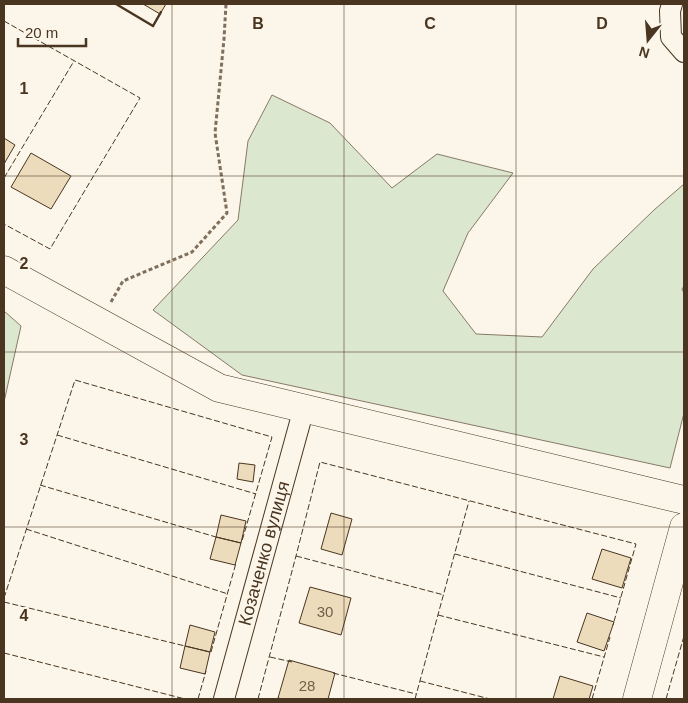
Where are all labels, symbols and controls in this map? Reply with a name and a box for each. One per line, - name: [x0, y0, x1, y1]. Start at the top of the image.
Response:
- scale bar: [18, 15, 85, 47]
- text: B: [252, 15, 264, 32]
- text: C: [424, 15, 436, 32]
- text: D: [596, 15, 608, 32]
- north arrow: [623, 15, 673, 65]
- text: 20 m: [25, 24, 58, 41]
- text: N: [637, 43, 651, 62]
- text: 1: [20, 80, 29, 97]
- text: 2: [20, 255, 29, 272]
- text: 3: [20, 431, 29, 448]
- street label: Козаченко вулиця: [235, 479, 293, 628]
- house number: 30: [317, 603, 333, 620]
- text: 4: [20, 607, 29, 624]
- house number: 28: [299, 677, 315, 694]

